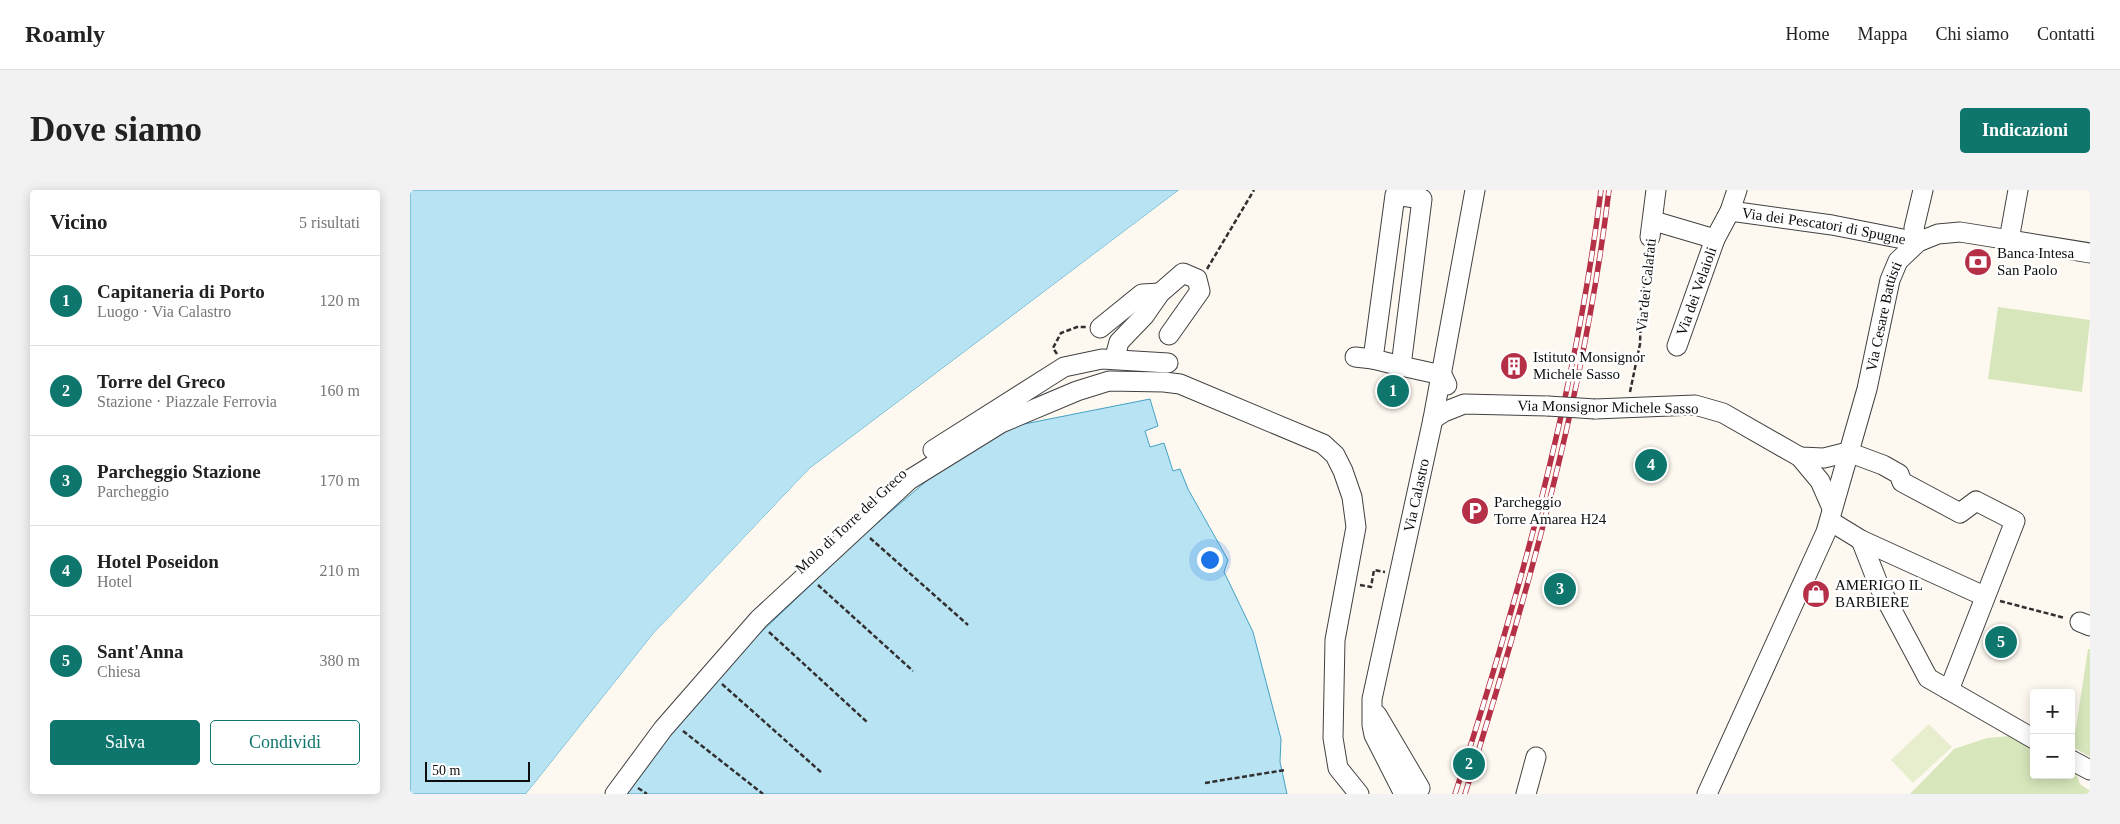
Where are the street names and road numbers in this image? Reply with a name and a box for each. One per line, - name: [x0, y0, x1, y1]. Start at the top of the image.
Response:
- street label: Via dei Pescatori di Spugne: [1741, 205, 1907, 247]
- street label: Via dei Calafati: [1633, 237, 1659, 333]
- street label: Via dei Velaioli: [1673, 245, 1720, 338]
- street label: Via Cesare Battisti: [1863, 259, 1905, 373]
- street label: Via Monsignor Michele Sasso: [1517, 397, 1699, 417]
- street label: Via Calastro: [1401, 457, 1432, 533]
- street label: Molo di Torre del Greco: [792, 465, 910, 577]

